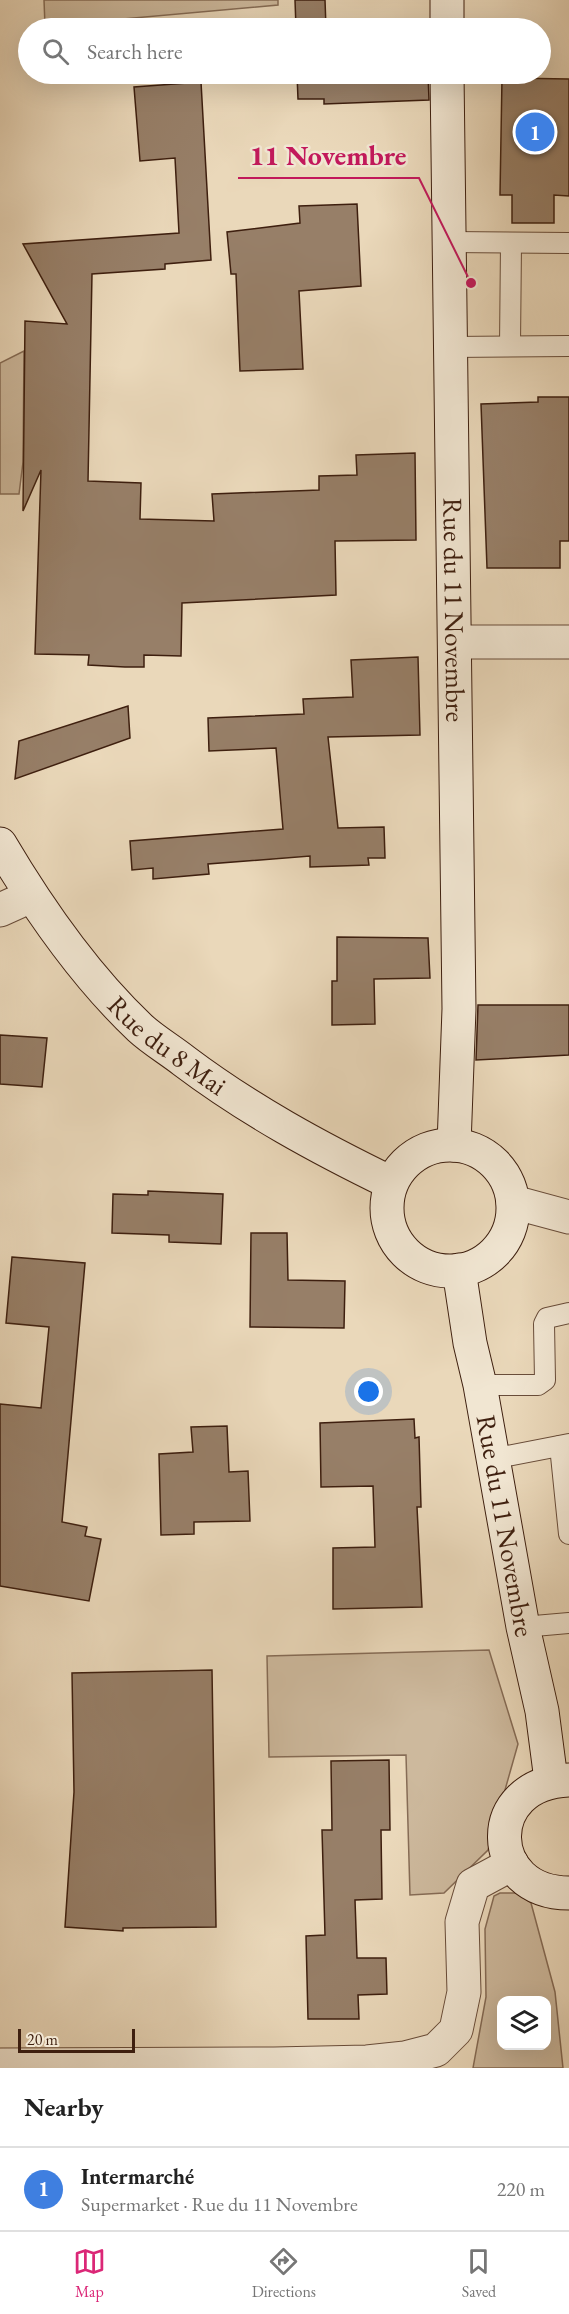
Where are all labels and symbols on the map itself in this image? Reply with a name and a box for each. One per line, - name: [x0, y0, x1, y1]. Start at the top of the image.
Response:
- pin: 1: [516, 110, 554, 154]
- callout: 11 Novembre: [238, 132, 419, 178]
- text: 11 Novembre: [250, 137, 406, 173]
- street label: Rue du 11 Novembre: [435, 497, 473, 722]
- street label: Rue du 8 Mai: [100, 988, 234, 1103]
- your location: [354, 1377, 383, 1406]
- street label: Rue du 11 Novembre: [469, 1412, 543, 1640]
- scale bar: [18, 2026, 135, 2054]

